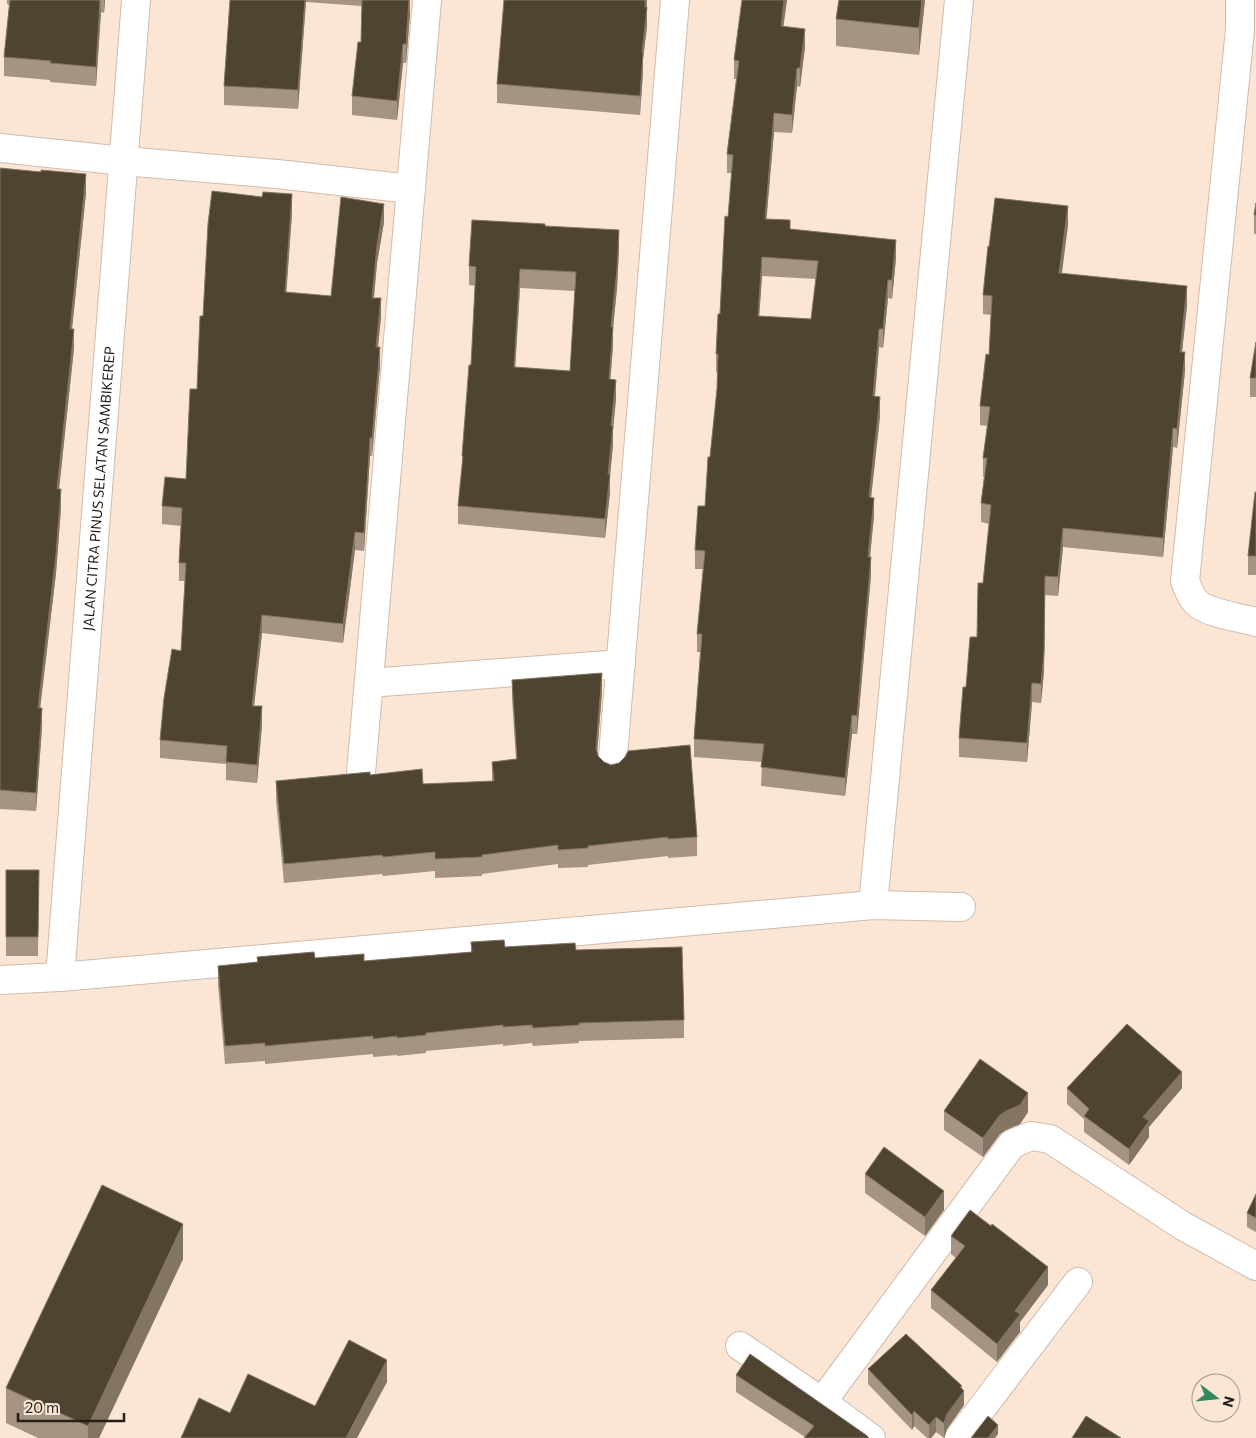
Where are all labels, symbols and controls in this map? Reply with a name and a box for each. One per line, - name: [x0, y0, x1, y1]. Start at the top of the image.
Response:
- street label: JALAN CITRA PINUS SELATAN SAMBIKEREP: [78, 345, 118, 631]
- north arrow: [1191, 1373, 1241, 1423]
- scale bar: [18, 1390, 124, 1422]
- text: N: [1219, 1394, 1239, 1409]
- text: 20 m: [25, 1398, 59, 1416]

